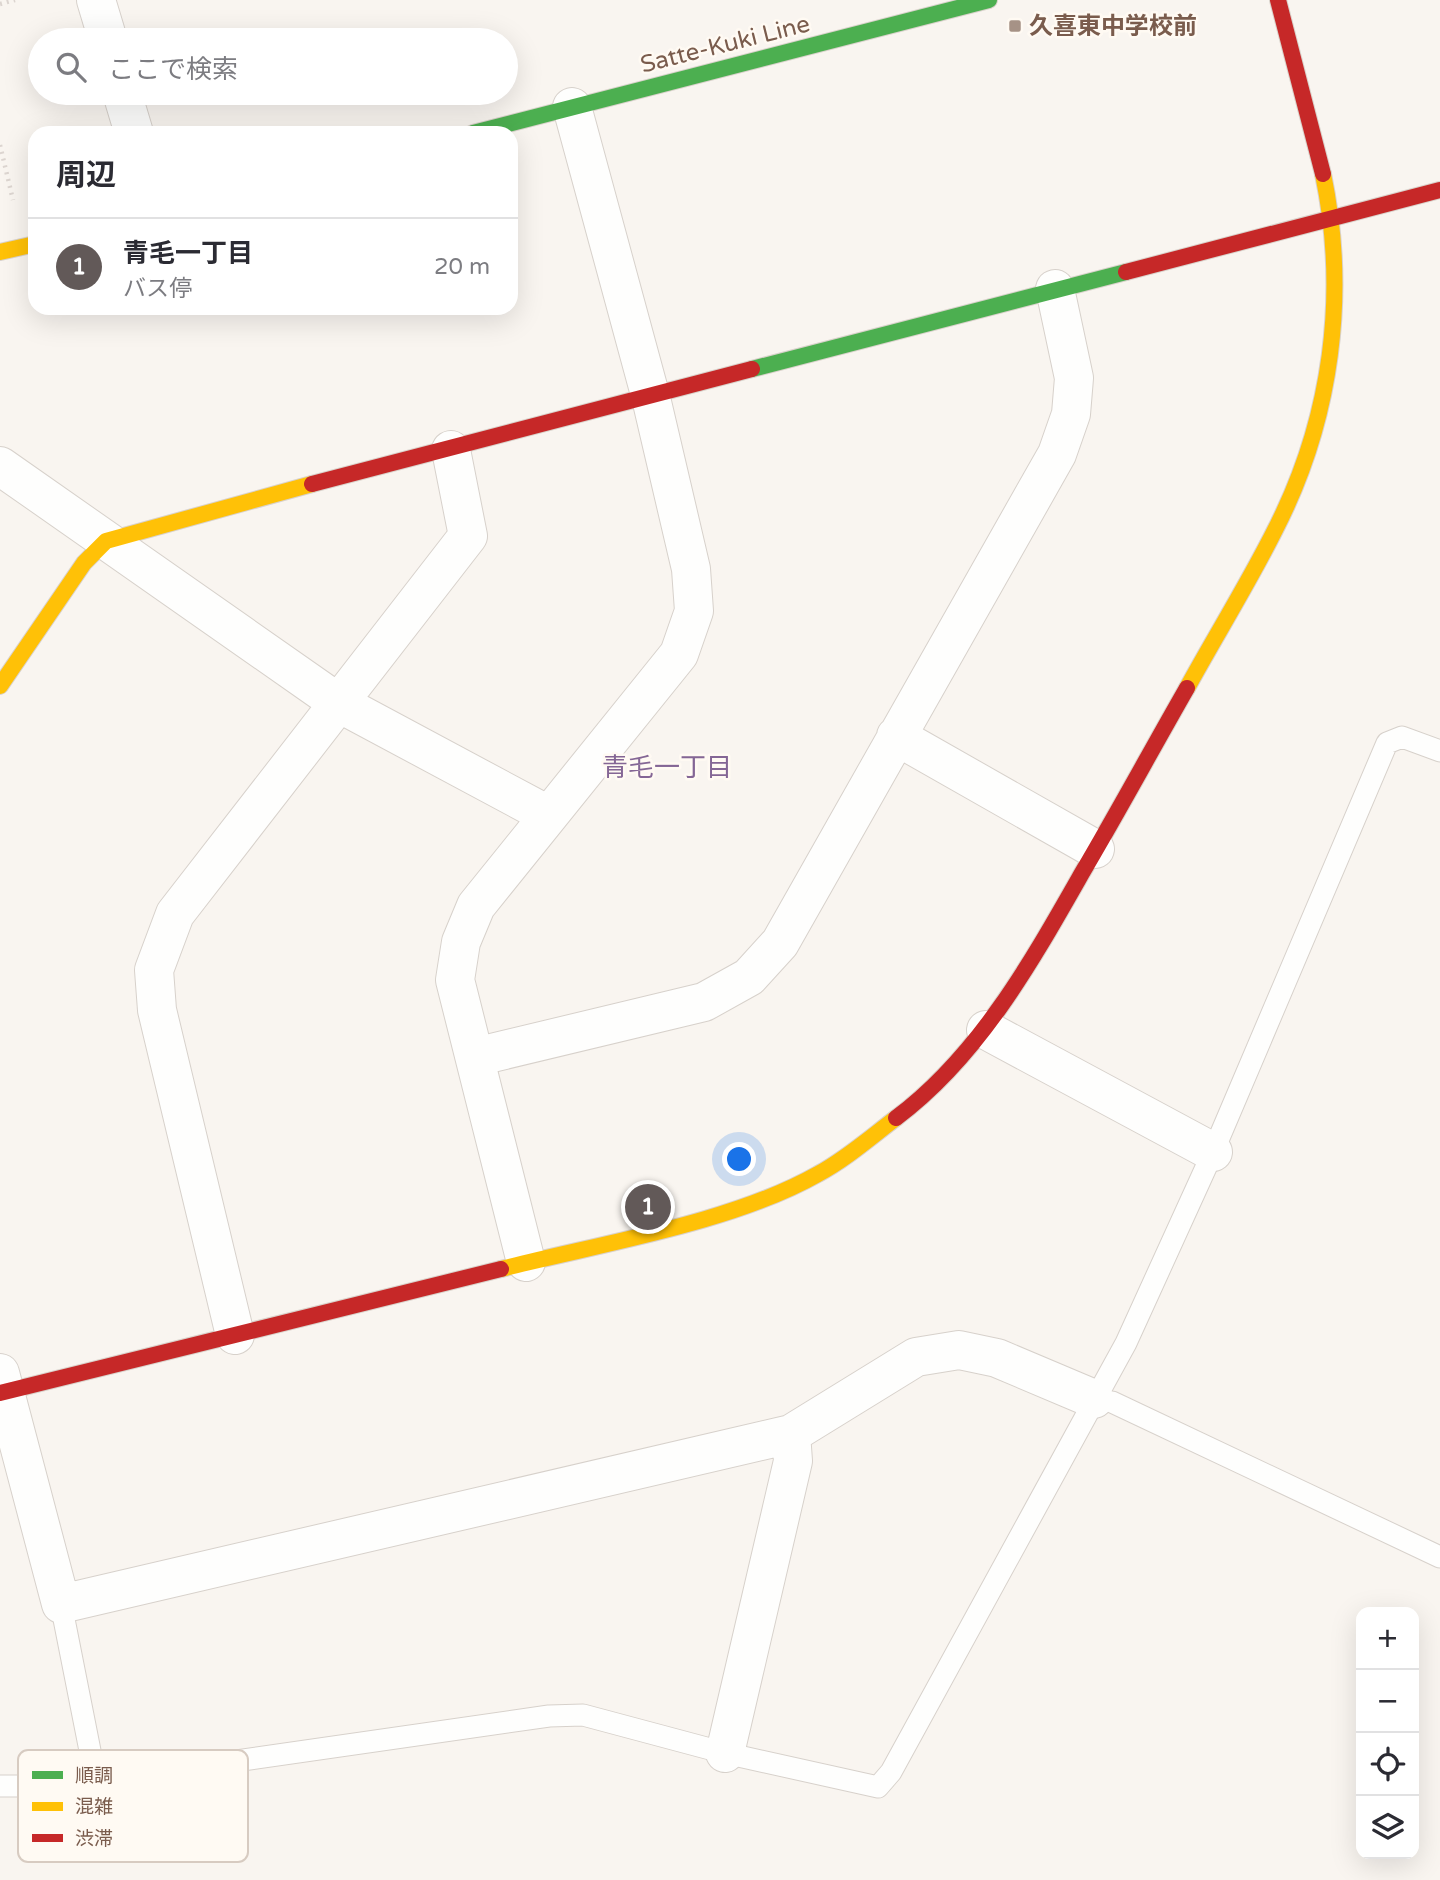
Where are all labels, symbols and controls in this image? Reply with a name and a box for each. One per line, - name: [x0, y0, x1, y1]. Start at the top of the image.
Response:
- street label: Satte-Kuki Line: [637, 9, 813, 80]
- place label: 久喜東中学校前: [1029, 12, 1197, 41]
- marker: 久喜東中学校前: [1007, 18, 1023, 34]
- search box: [28, 28, 518, 105]
- icon: search: [52, 48, 90, 86]
- text: ここで検索: [108, 54, 238, 85]
- text: 周辺: [56, 157, 116, 194]
- text: 青毛一丁目: [123, 238, 253, 269]
- text: 1: [72, 253, 86, 281]
- text: 20 m: [434, 253, 490, 281]
- text: バス停: [123, 275, 192, 303]
- district label: 青毛一丁目: [602, 752, 732, 783]
- your location: [722, 1142, 756, 1176]
- pin: 1: [625, 1181, 671, 1233]
- map controls: [1356, 1607, 1419, 1859]
- button: +: [1356, 1607, 1419, 1670]
- button: −: [1356, 1670, 1419, 1733]
- button: locate: [1356, 1733, 1419, 1796]
- legend: [18, 1750, 248, 1862]
- text: 順調: [75, 1765, 113, 1787]
- text: 混雑: [75, 1796, 113, 1818]
- button: layers: [1356, 1796, 1419, 1859]
- text: 渋滞: [75, 1828, 113, 1850]

